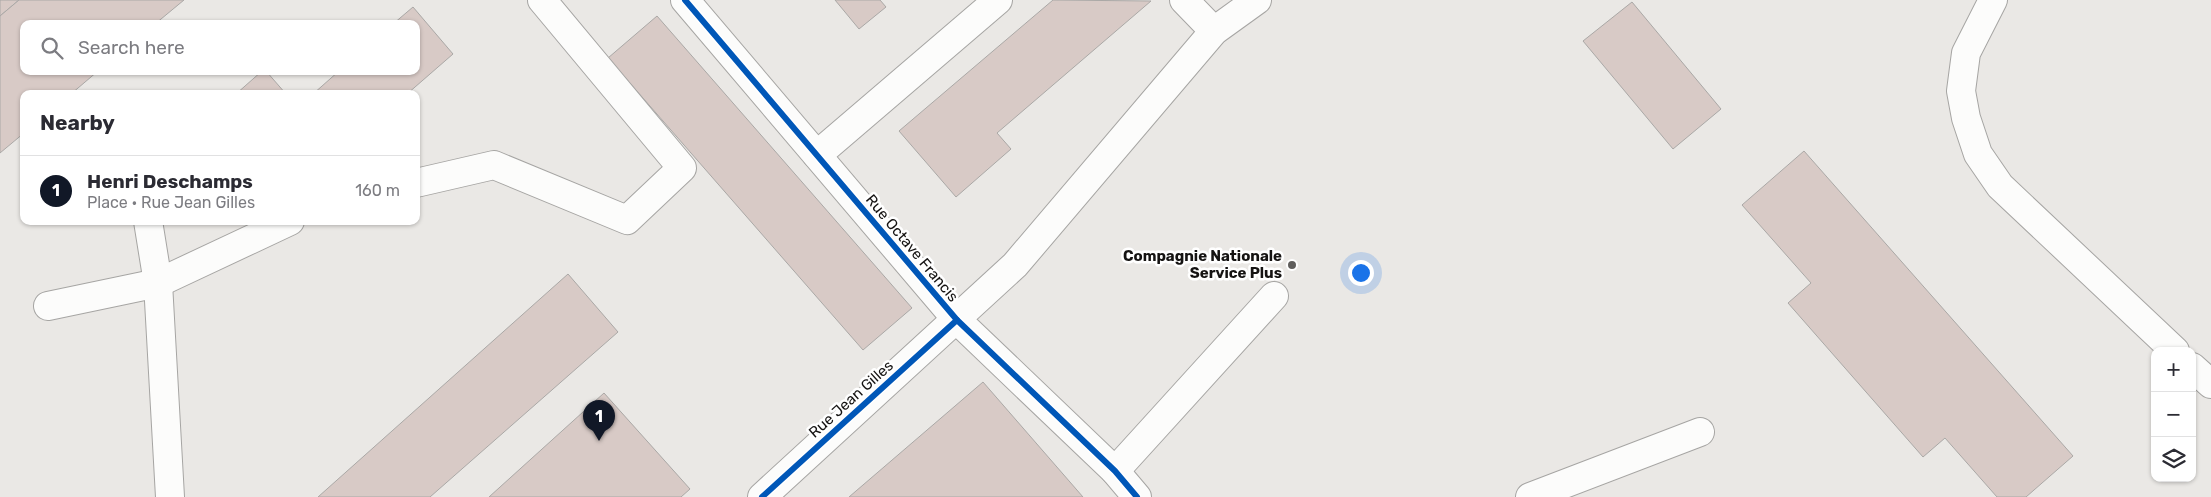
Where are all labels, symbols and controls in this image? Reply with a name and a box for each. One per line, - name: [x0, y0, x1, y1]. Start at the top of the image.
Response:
- search box: [20, 20, 420, 75]
- icon: search: [38, 34, 66, 62]
- text: Search here: [78, 36, 185, 59]
- text: Nearby: [40, 110, 115, 135]
- text: Henri Deschamps: [87, 170, 253, 193]
- text: 1: [52, 181, 60, 200]
- text: 160 m: [355, 181, 400, 200]
- street label: Rue Octave Francis: [862, 191, 962, 306]
- text: Place · Rue Jean Gilles: [87, 193, 255, 212]
- place label: Compagnie Nationale Service Plus: [1123, 247, 1282, 282]
- marker: Compagnie Nationale Service Plus: [1286, 259, 1298, 271]
- your location: [1348, 260, 1374, 286]
- map controls: [2151, 347, 2196, 482]
- button: +: [2151, 347, 2196, 392]
- street label: Rue Jean Gilles: [805, 356, 897, 442]
- button: −: [2151, 392, 2196, 437]
- pin: 1: [583, 400, 615, 441]
- button: layers: [2151, 437, 2196, 482]

